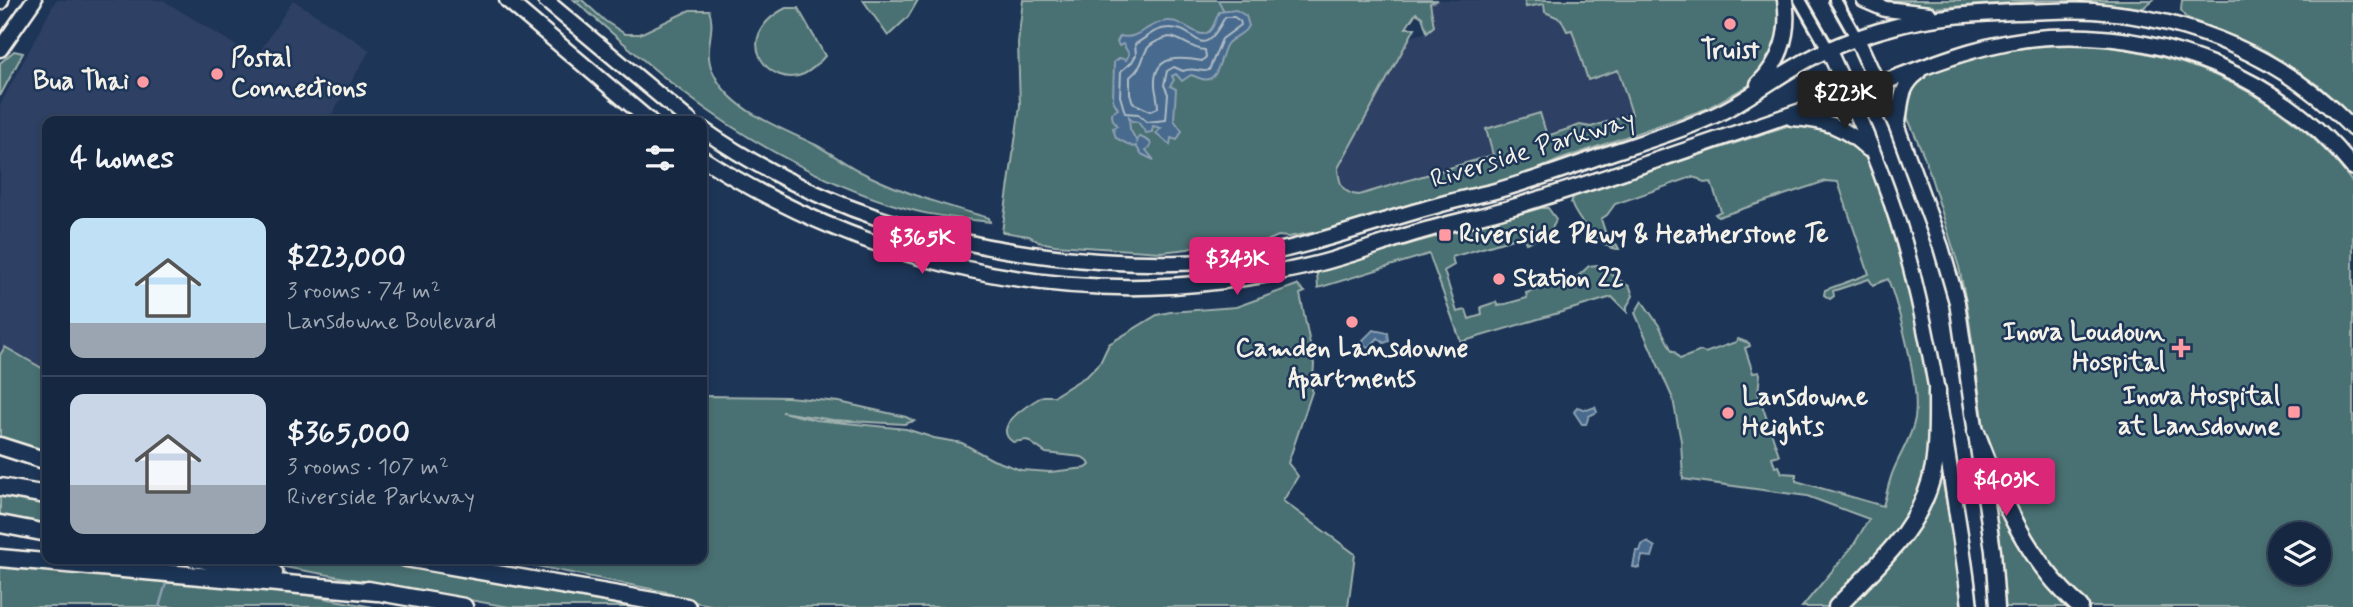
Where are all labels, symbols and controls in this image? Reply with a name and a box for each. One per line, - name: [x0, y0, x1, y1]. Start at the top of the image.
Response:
- marker: Truist: [1722, 16, 1738, 32]
- place label: Truist: [1701, 34, 1760, 68]
- place label: Postal Connections: [231, 42, 368, 106]
- place label: Bua Thai: [33, 65, 129, 99]
- marker: Postal Connections: [209, 66, 225, 82]
- pin: $223K: [1796, 72, 1894, 131]
- marker: Bua Thai: [135, 74, 151, 90]
- text: $223K: [1814, 79, 1876, 109]
- street label: Riverside Parkway: [1426, 103, 1640, 197]
- text: 4 homes: [70, 139, 174, 178]
- icon: filters: [641, 139, 679, 177]
- pin: $365K: [873, 216, 971, 276]
- place label: Riverside Pkwy & Heatherstone Te: [1459, 218, 1828, 252]
- text: $365K: [889, 224, 955, 254]
- marker: Riverside Pkwy & Heatherstone Te: [1437, 227, 1453, 243]
- text: $223,000: [287, 238, 406, 277]
- pin: $343K: [1188, 238, 1286, 297]
- text: $343K: [1205, 245, 1269, 275]
- icon: home: [126, 246, 210, 330]
- place label: Station 22: [1513, 262, 1624, 296]
- marker: Station 22: [1491, 271, 1507, 287]
- text: 3 rooms · 74 m²: [287, 277, 441, 307]
- text: Lansdowne Boulevard: [287, 307, 496, 337]
- marker: Camden Lansdowne Apartments: [1344, 314, 1360, 330]
- place label: Inova Loudoun Hospital: [2002, 316, 2166, 380]
- place label: Camden Lansdowne Apartments: [1236, 332, 1468, 399]
- marker: Inova Loudoun Hospital: [2171, 338, 2191, 358]
- place label: Inova Hospital at Lansdowne: [2118, 380, 2280, 444]
- place label: Lansdowne Heights: [1742, 381, 1868, 446]
- marker: Inova Hospital at Lansdowne: [2286, 404, 2302, 420]
- marker: Lansdowne Heights: [1720, 405, 1736, 421]
- text: $365,000: [287, 414, 410, 453]
- icon: home: [126, 422, 210, 506]
- text: 3 rooms · 107 m²: [287, 453, 449, 483]
- pin: $403K: [1957, 458, 2055, 518]
- text: $403K: [1973, 466, 2039, 496]
- text: Riverside Parkway: [287, 483, 475, 513]
- map controls: [2268, 522, 2331, 585]
- button: layers: [2268, 522, 2331, 585]

